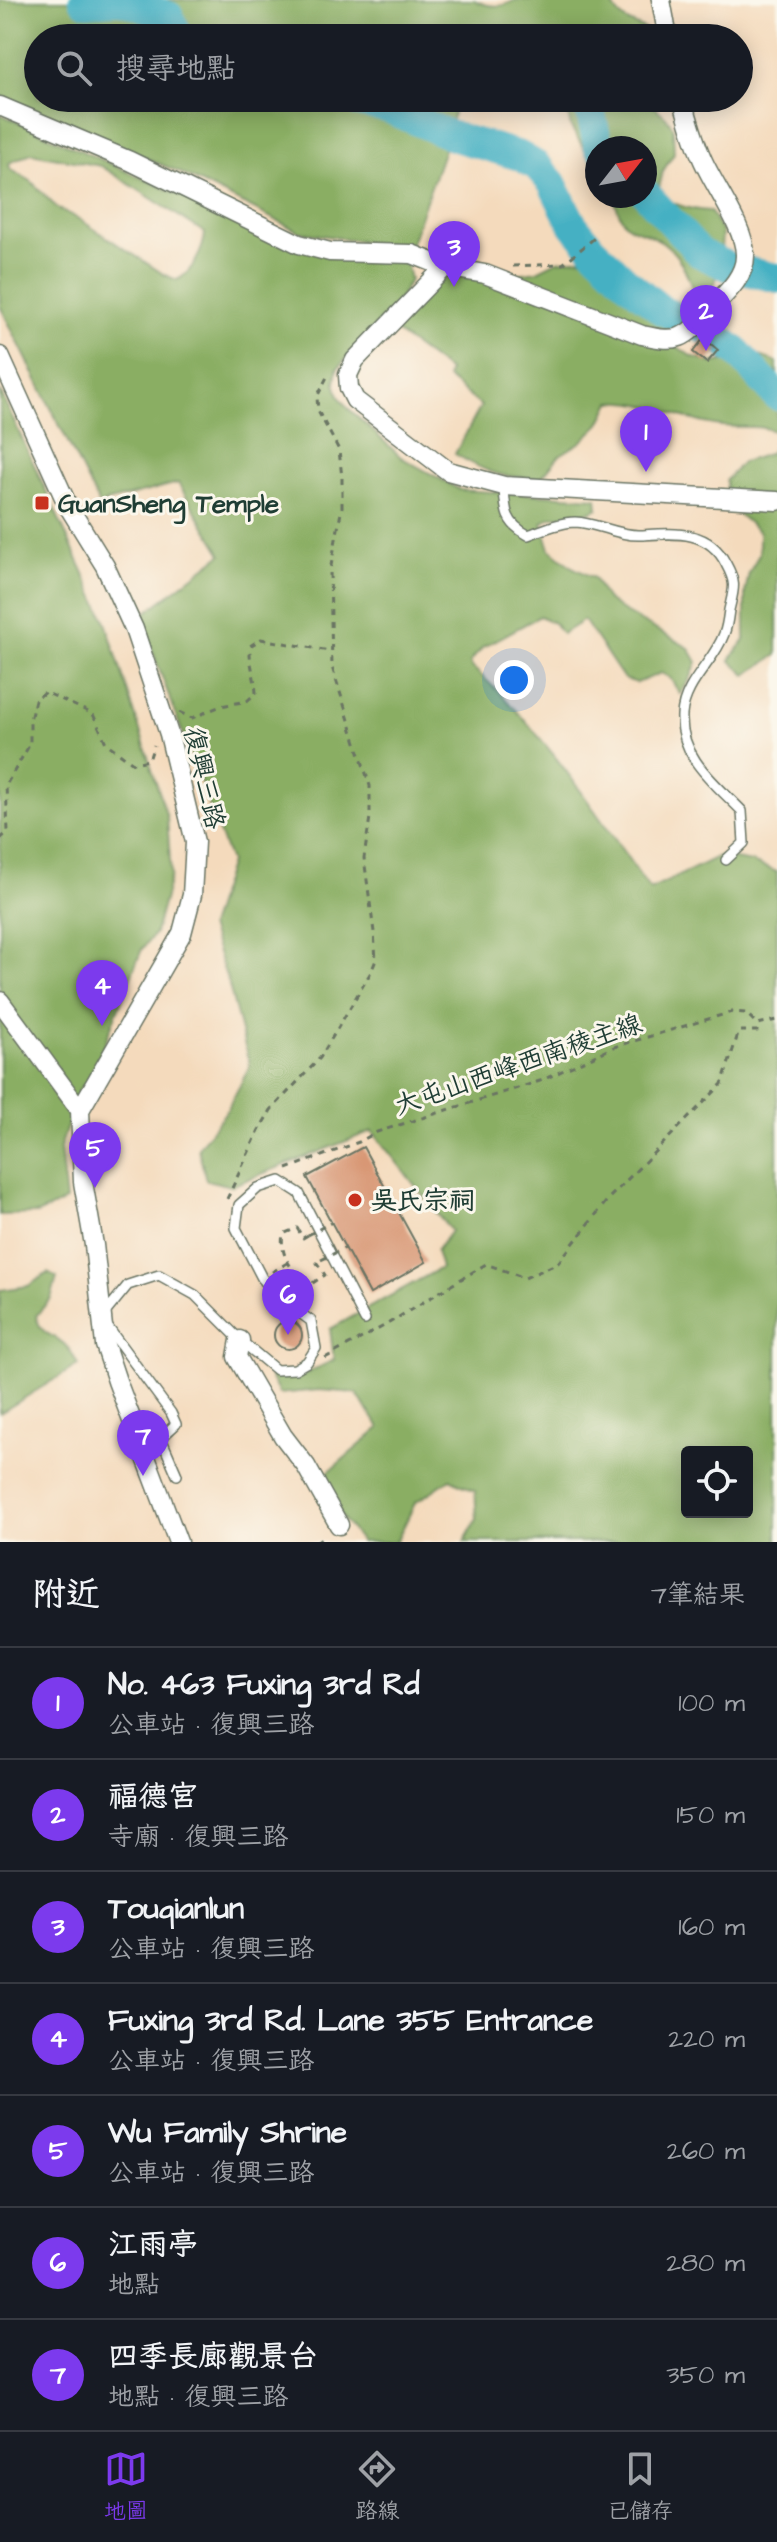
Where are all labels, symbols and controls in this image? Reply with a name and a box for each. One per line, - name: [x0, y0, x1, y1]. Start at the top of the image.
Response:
- search box: [24, 24, 753, 112]
- icon: search: [52, 46, 96, 90]
- text: 搜尋地點: [116, 48, 236, 90]
- north arrow: [585, 136, 657, 208]
- pin: 3: [428, 221, 480, 287]
- pin: 2: [680, 285, 732, 351]
- pin: 1: [620, 406, 672, 472]
- place label: GuanSheng Temple: [58, 486, 279, 525]
- marker: GuanSheng Temple: [33, 494, 51, 512]
- your location: [494, 660, 534, 700]
- street label: 復興三路: [175, 724, 233, 833]
- pin: 4: [76, 960, 128, 1026]
- street label: 大屯山西峰西南稜主線: [390, 1006, 647, 1124]
- pin: 5: [69, 1122, 121, 1188]
- place label: 吳氏宗祠: [371, 1183, 475, 1219]
- marker: 吳氏宗祠: [346, 1191, 364, 1209]
- pin: 6: [262, 1269, 314, 1335]
- pin: 7: [117, 1410, 169, 1476]
- map controls: [681, 1446, 753, 1518]
- button: locate: [681, 1446, 753, 1518]
- text: 附近: [32, 1571, 100, 1619]
- text: 7筆結果: [651, 1577, 745, 1613]
- text: No. 463 Fuxing 3rd Rd: [108, 1664, 420, 1706]
- text: 1: [56, 1685, 60, 1721]
- text: 100 m: [678, 1685, 745, 1721]
- text: 公車站 · 復興三路: [108, 1707, 314, 1743]
- text: 福德宮: [108, 1776, 198, 1818]
- text: 2: [51, 1797, 65, 1833]
- text: 150 m: [676, 1797, 745, 1833]
- text: 寺廟 · 復興三路: [108, 1819, 288, 1855]
- text: Touqianlun: [108, 1888, 244, 1930]
- text: 3: [51, 1909, 65, 1945]
- text: 160 m: [678, 1909, 745, 1945]
- text: 公車站 · 復興三路: [108, 1931, 314, 1967]
- text: Fuxing 3rd Rd. Lane 355 Entrance: [108, 2000, 593, 2042]
- text: 4: [49, 2021, 67, 2057]
- text: 220 m: [668, 2021, 745, 2057]
- text: 公車站 · 復興三路: [108, 2043, 314, 2079]
- text: Wu Family Shrine: [108, 2112, 347, 2154]
- text: 5: [49, 2133, 67, 2169]
- text: 260 m: [667, 2133, 745, 2169]
- text: 公車站 · 復興三路: [108, 2155, 314, 2191]
- text: 江雨亭: [108, 2224, 198, 2266]
- text: 6: [50, 2245, 66, 2281]
- text: 280 m: [666, 2245, 745, 2281]
- text: 地點: [108, 2267, 160, 2303]
- text: 四季長廊觀景台: [108, 2336, 318, 2378]
- text: 7: [50, 2357, 66, 2393]
- text: 350 m: [666, 2357, 745, 2393]
- text: 地點 · 復興三路: [108, 2379, 288, 2415]
- tab: 地圖: [104, 2447, 148, 2527]
- tab: 路線: [355, 2447, 399, 2527]
- tab: 已儲存: [607, 2447, 673, 2527]

